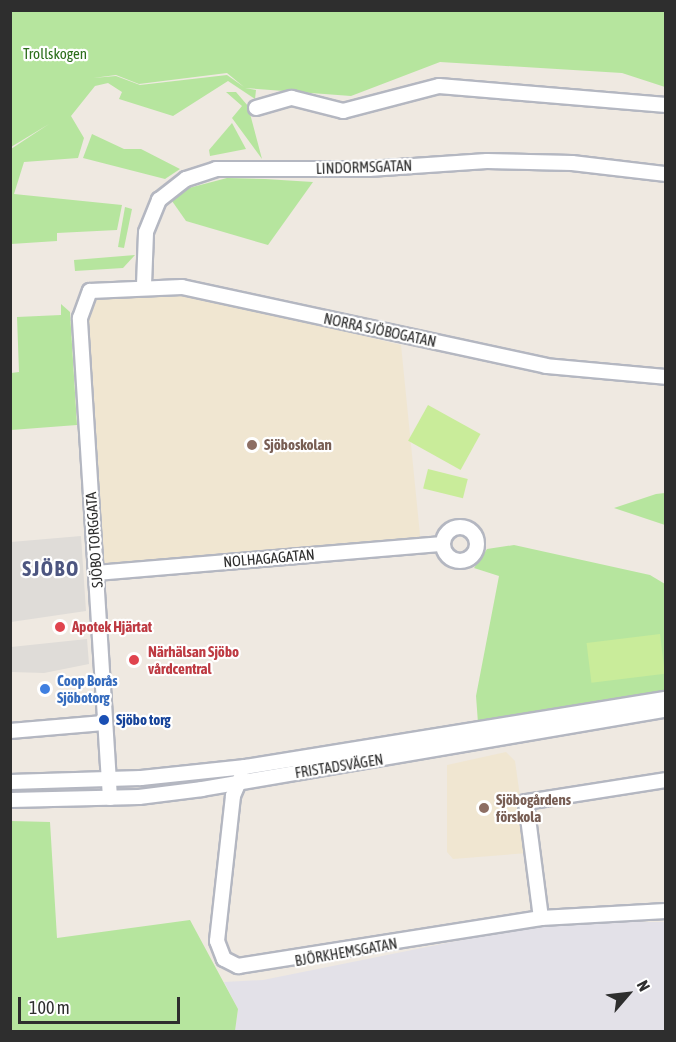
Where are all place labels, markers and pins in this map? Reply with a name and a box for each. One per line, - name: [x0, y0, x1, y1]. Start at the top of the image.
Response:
- place label: Sjöboskolan: [264, 436, 332, 454]
- marker: Sjöboskolan: [245, 438, 259, 452]
- place label: Apotek Hjärtat: [72, 618, 152, 636]
- marker: Apotek Hjärtat: [53, 620, 67, 634]
- place label: Närhälsan Sjöbo vårdcentral: [148, 642, 239, 677]
- marker: Närhälsan Sjöbo vårdcentral: [125, 651, 143, 669]
- place label: Coop Borås Sjöbotorg: [57, 671, 118, 706]
- marker: Coop Borås Sjöbotorg: [38, 682, 52, 696]
- place label: Sjöbo torg: [116, 711, 171, 729]
- marker: Sjöbo torg: [97, 713, 111, 727]
- place label: Sjöbogårdens förskola: [496, 790, 571, 825]
- marker: Sjöbogårdens förskola: [477, 801, 491, 815]

